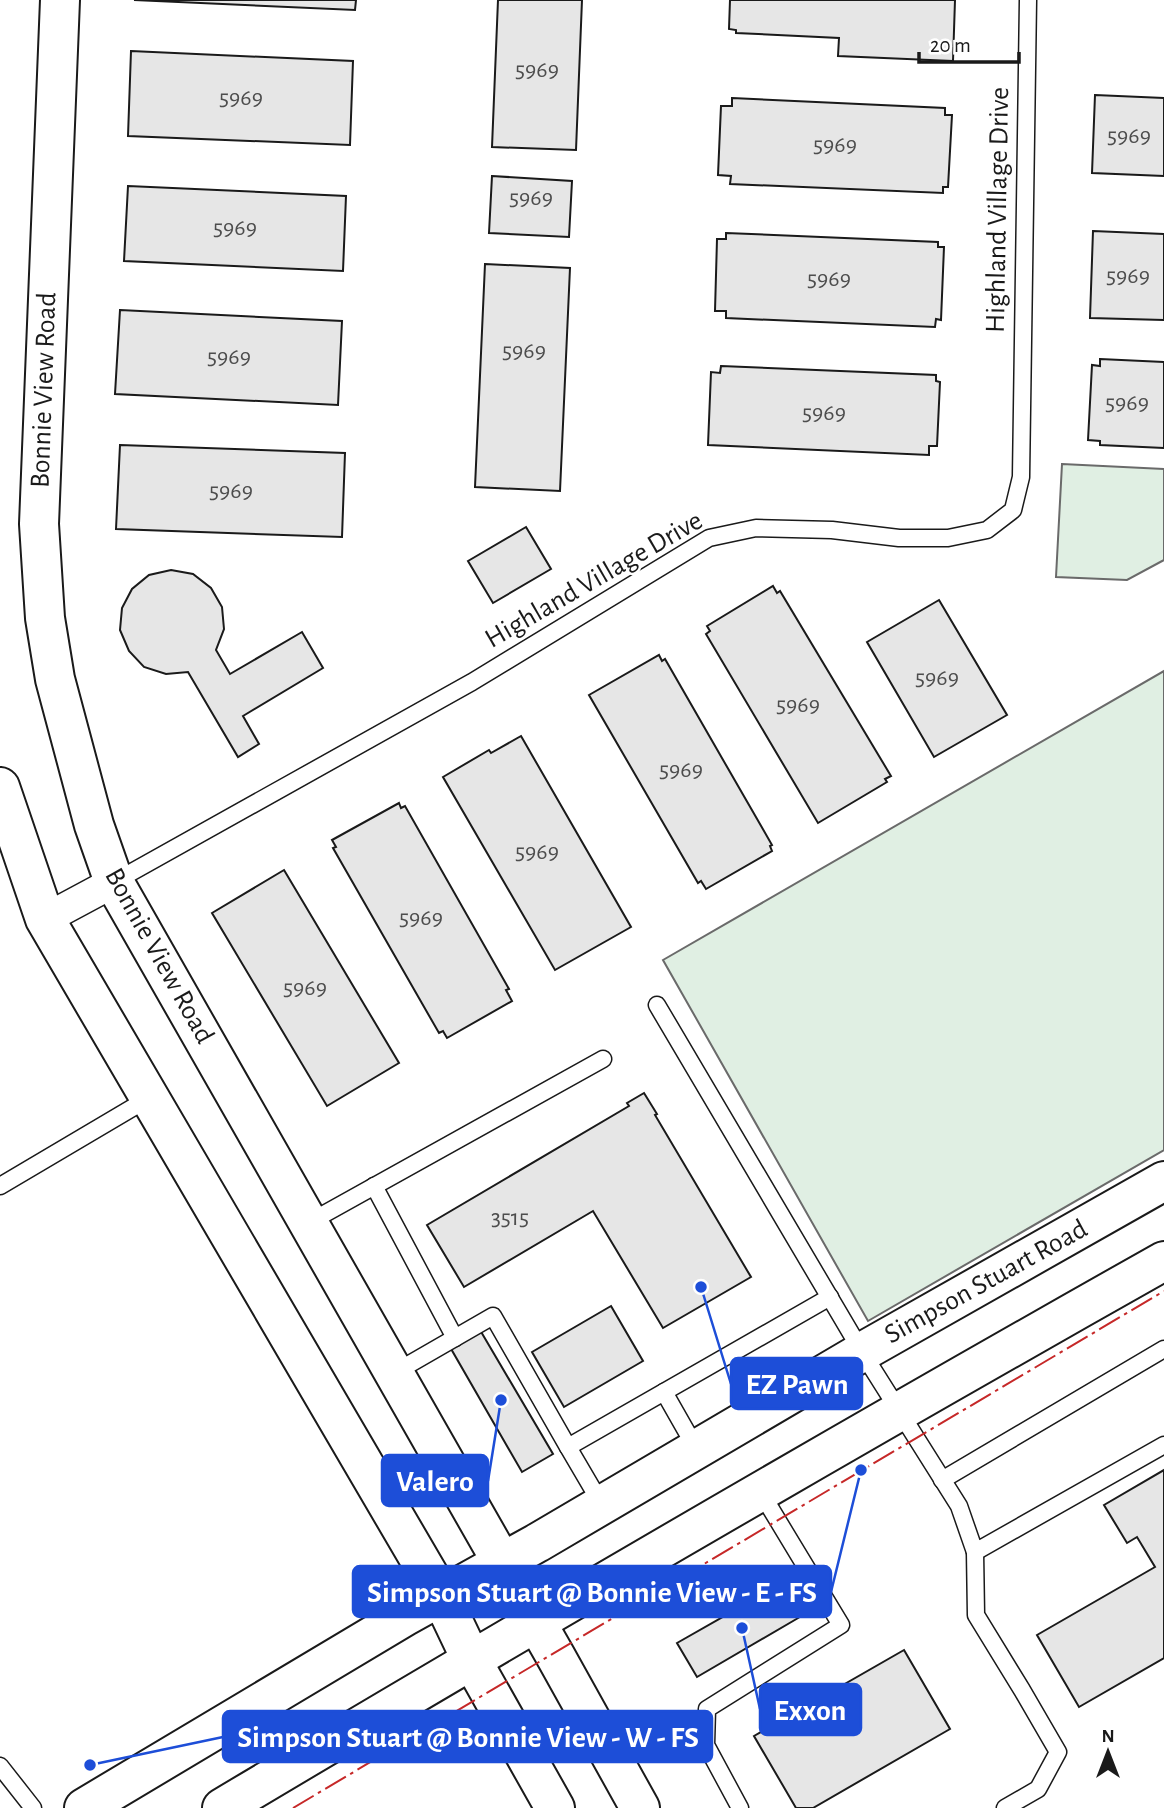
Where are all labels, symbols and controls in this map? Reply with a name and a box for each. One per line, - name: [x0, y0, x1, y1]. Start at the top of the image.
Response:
- scale bar: [919, 21, 1019, 65]
- text: 20 m: [930, 35, 971, 56]
- house number: 5969: [515, 58, 559, 82]
- house number: 5969: [219, 86, 263, 110]
- street label: Highland Village Drive: [982, 87, 1014, 333]
- house number: 5969: [1107, 124, 1151, 148]
- house number: 5969: [813, 133, 857, 157]
- house number: 5969: [509, 186, 553, 210]
- house number: 5969: [213, 216, 257, 240]
- house number: 5969: [1106, 264, 1150, 288]
- house number: 5969: [807, 267, 851, 291]
- street label: Bonnie View Road: [27, 292, 61, 488]
- house number: 5969: [502, 339, 546, 363]
- house number: 5969: [207, 345, 251, 369]
- house number: 5969: [1105, 391, 1149, 415]
- house number: 5969: [802, 401, 846, 425]
- house number: 5969: [209, 479, 253, 503]
- street label: Highland Village Drive: [480, 506, 708, 654]
- house number: 5969: [915, 666, 959, 690]
- house number: 5969: [776, 693, 820, 717]
- house number: 5969: [659, 758, 703, 782]
- house number: 5969: [515, 840, 559, 864]
- street label: Bonnie View Road: [99, 864, 219, 1048]
- house number: 5969: [399, 906, 443, 930]
- house number: 5969: [283, 976, 327, 1000]
- house number: 3515: [491, 1206, 529, 1230]
- street label: Simpson Stuart Road: [880, 1215, 1092, 1349]
- callout: EZ Pawn: [731, 1358, 862, 1409]
- text: EZ Pawn: [745, 1370, 849, 1400]
- callout: Valero: [382, 1455, 488, 1506]
- text: Valero: [396, 1467, 474, 1497]
- callout: Simpson Stuart @ Bonnie View - E - FS: [353, 1566, 831, 1617]
- text: Simpson Stuart @ Bonnie View - E - FS: [367, 1578, 817, 1608]
- callout: Exxon: [760, 1684, 861, 1735]
- text: Exxon: [774, 1696, 846, 1726]
- callout: Simpson Stuart @ Bonnie View - W - FS: [223, 1711, 712, 1762]
- north arrow: [1073, 1717, 1143, 1787]
- text: Simpson Stuart @ Bonnie View - W - FS: [237, 1723, 699, 1753]
- text: N: [1101, 1727, 1115, 1746]

